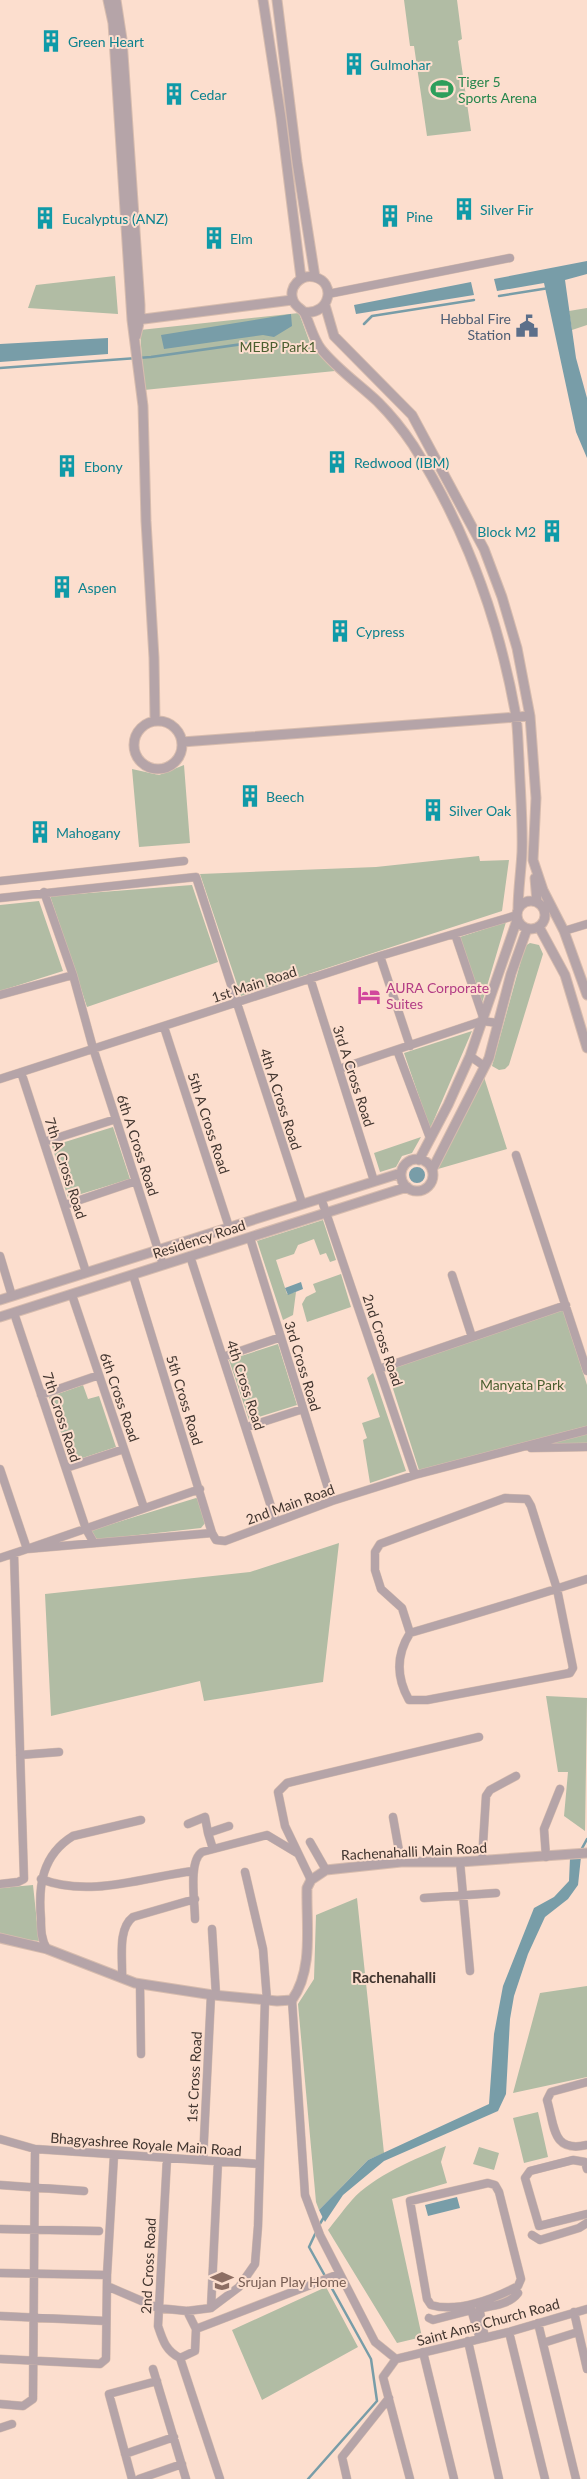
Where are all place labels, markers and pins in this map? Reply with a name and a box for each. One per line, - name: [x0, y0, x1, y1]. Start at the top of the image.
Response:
- building icon: Green Heart: [38, 28, 64, 54]
- place label: Green Heart: [68, 33, 144, 50]
- building icon: Gulmohar: [341, 51, 367, 77]
- place label: Gulmohar: [370, 56, 431, 73]
- place label: Tiger 5 Sports Arena: [458, 73, 537, 106]
- sports icon: Tiger 5 Sports Arena: [429, 76, 455, 102]
- building icon: Cedar: [161, 81, 187, 107]
- place label: Cedar: [190, 86, 227, 103]
- building icon: Silver Fir: [451, 196, 477, 222]
- place label: Silver Fir: [480, 201, 533, 218]
- building icon: Pine: [377, 203, 403, 229]
- building icon: Eucalyptus (ANZ): [32, 205, 58, 231]
- place label: Pine: [406, 208, 433, 225]
- place label: Eucalyptus (ANZ): [62, 210, 168, 227]
- building icon: Elm: [201, 225, 227, 251]
- place label: Elm: [230, 230, 253, 247]
- place label: Hebbal Fire Station: [440, 310, 511, 343]
- public building icon: Hebbal Fire Station: [514, 313, 540, 339]
- building icon: Redwood (IBM): [324, 449, 350, 475]
- building icon: Ebony: [54, 453, 80, 479]
- place label: Redwood (IBM): [354, 454, 449, 471]
- place label: Ebony: [84, 458, 123, 475]
- building icon: Block M2: [539, 518, 565, 544]
- place label: Block M2: [477, 523, 536, 540]
- building icon: Aspen: [49, 574, 75, 600]
- place label: Aspen: [78, 579, 117, 596]
- building icon: Cypress: [327, 618, 353, 644]
- place label: Cypress: [356, 623, 405, 640]
- building icon: Beech: [237, 783, 263, 809]
- place label: Beech: [266, 788, 304, 805]
- building icon: Silver Oak: [420, 797, 446, 823]
- place label: Silver Oak: [449, 802, 512, 819]
- building icon: Mahogany: [27, 819, 53, 845]
- place label: Mahogany: [56, 824, 121, 841]
- place label: AURA Corporate Suites: [386, 979, 489, 1012]
- hotel icon: AURA Corporate Suites: [356, 982, 382, 1008]
- school or university icon: Srujan Play Home: [209, 2268, 235, 2294]
- place label: Srujan Play Home: [238, 2273, 346, 2290]

